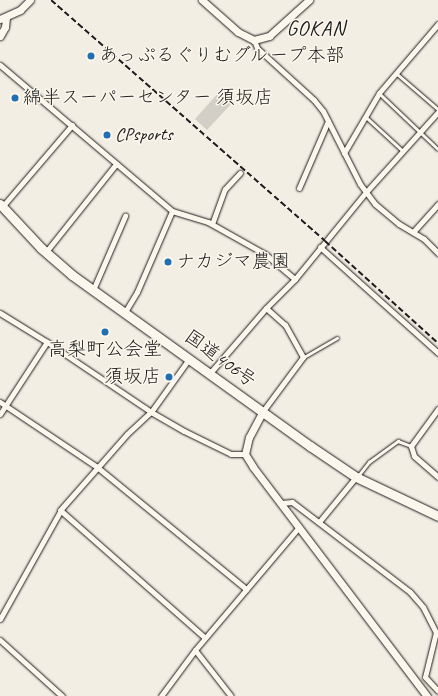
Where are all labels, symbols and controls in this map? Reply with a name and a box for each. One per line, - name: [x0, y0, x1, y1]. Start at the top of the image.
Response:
- district label: GOKAN: [287, 15, 345, 41]
- place label: あっぷるぐりむグループ本部: [99, 45, 347, 67]
- marker: あっぷるぐりむグループ本部: [86, 51, 96, 61]
- place label: 綿半スーパーセンター 須坂店: [23, 87, 274, 109]
- marker: 綿半スーパーセンター 須坂店: [10, 93, 20, 103]
- place label: CPsports: [115, 124, 173, 146]
- marker: CPsports: [102, 130, 112, 140]
- place label: ナカジマ農園: [176, 251, 290, 273]
- marker: ナカジマ農園: [163, 257, 173, 267]
- street label: 国道406号: [180, 325, 260, 393]
- marker: 高梨町公会堂: [100, 327, 110, 337]
- place label: 高梨町公会堂: [48, 339, 162, 361]
- place label: 須坂店: [104, 366, 161, 388]
- marker: 須坂店: [164, 372, 174, 382]

